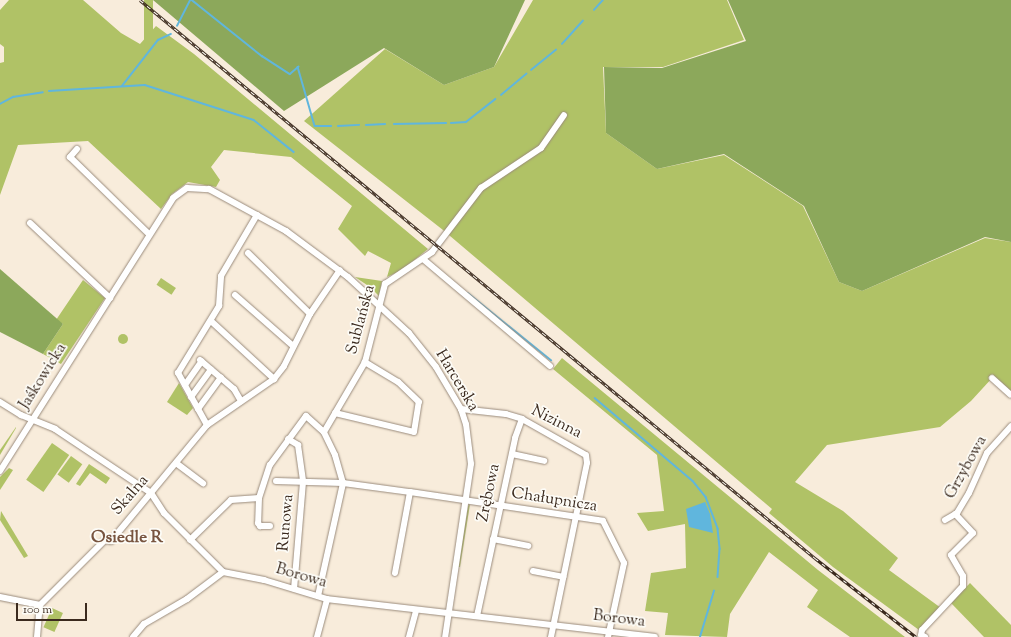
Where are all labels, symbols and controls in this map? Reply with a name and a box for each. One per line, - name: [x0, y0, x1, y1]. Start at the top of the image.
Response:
- street label: Sublańska: [344, 283, 380, 357]
- street label: Jaśkowicka: [16, 340, 72, 414]
- street label: Harcerska: [430, 347, 482, 415]
- street label: Nizinna: [528, 402, 584, 444]
- street label: Grzybowa: [942, 433, 992, 503]
- street label: Zrębowa: [475, 462, 505, 524]
- street label: Skalna: [108, 472, 154, 520]
- street label: Chałupnicza: [510, 485, 598, 517]
- street label: Runowa: [275, 494, 299, 552]
- district label: Osiedle R: [91, 529, 163, 549]
- street label: Borowa: [273, 561, 329, 593]
- scale bar: [18, 595, 89, 621]
- text: 100 m: [23, 601, 52, 619]
- street label: Borowa: [592, 607, 646, 633]

